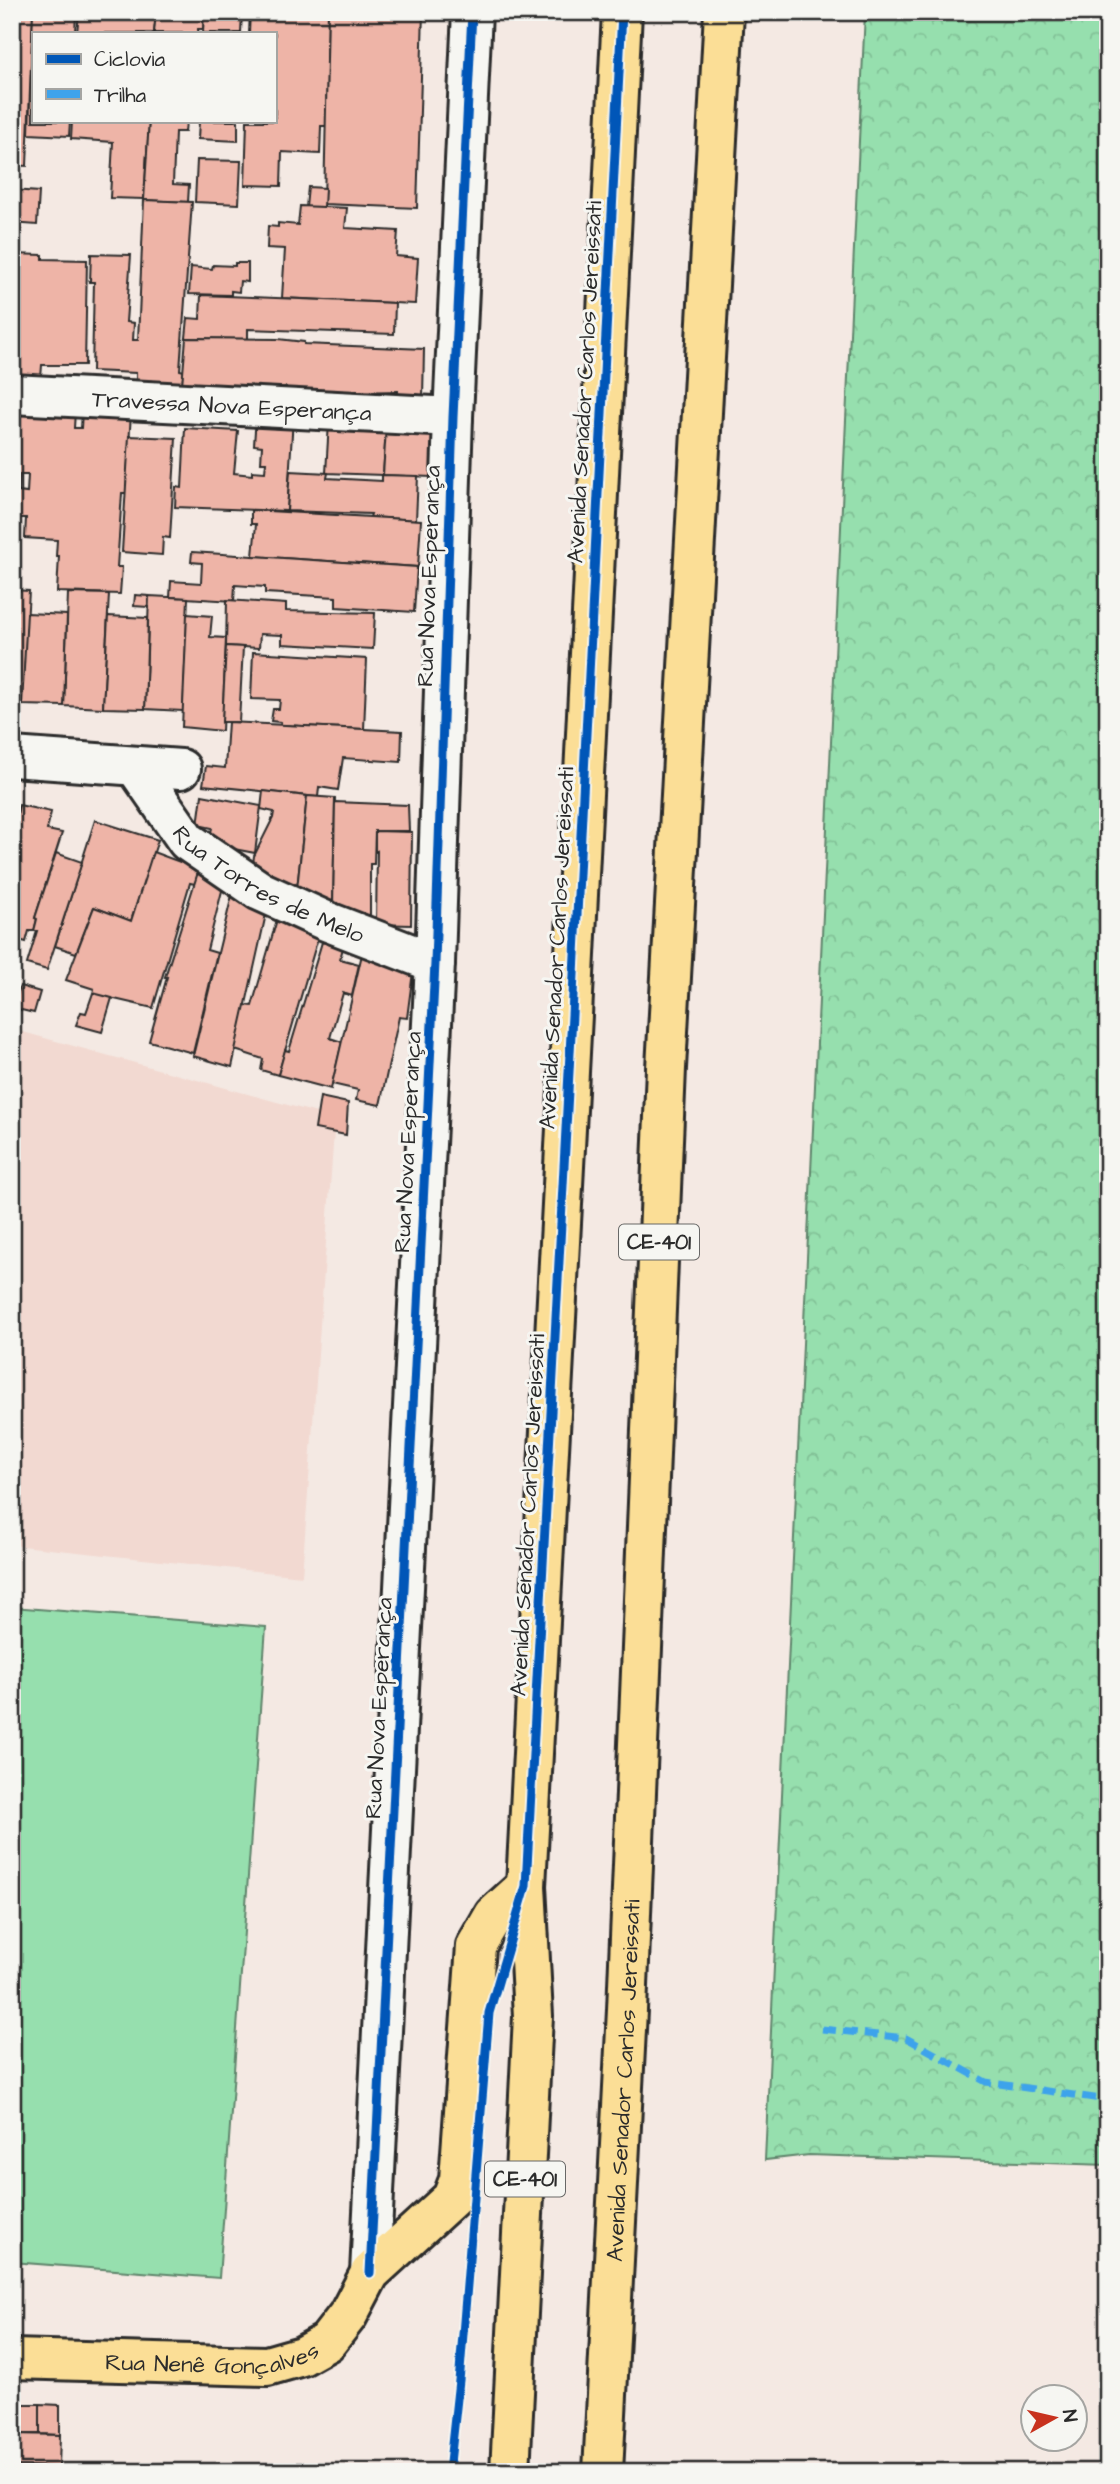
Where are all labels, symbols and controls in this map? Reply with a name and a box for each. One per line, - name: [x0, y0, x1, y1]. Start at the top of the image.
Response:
- legend: [32, 32, 276, 122]
- text: Ciclovia: [94, 45, 166, 74]
- text: Trilha: [94, 81, 147, 110]
- street label: Avenida Senador Carlos Jereissati: [560, 200, 610, 564]
- street label: Travessa Nova Esperança: [91, 383, 373, 430]
- street label: Rua Nova Esperança: [409, 464, 449, 687]
- street label: Avenida Senador Carlos Jereissati: [532, 766, 582, 1130]
- street label: Rua Torres de Melo: [164, 820, 369, 951]
- street label: Rua Nova Esperança: [386, 1030, 430, 1254]
- road number: CE-401: [619, 1224, 699, 1260]
- street label: Avenida Senador Carlos Jereissati: [503, 1333, 553, 1697]
- street label: Rua Nova Esperança: [357, 1596, 401, 1820]
- street label: Avenida Senador Carlos Jereissati: [599, 1898, 649, 2263]
- road number: CE-401: [485, 2162, 565, 2196]
- street label: Rua Nenê Gonçalves: [105, 2335, 325, 2383]
- north arrow: [1018, 2382, 1088, 2452]
- text: N: [1055, 2408, 1084, 2424]

